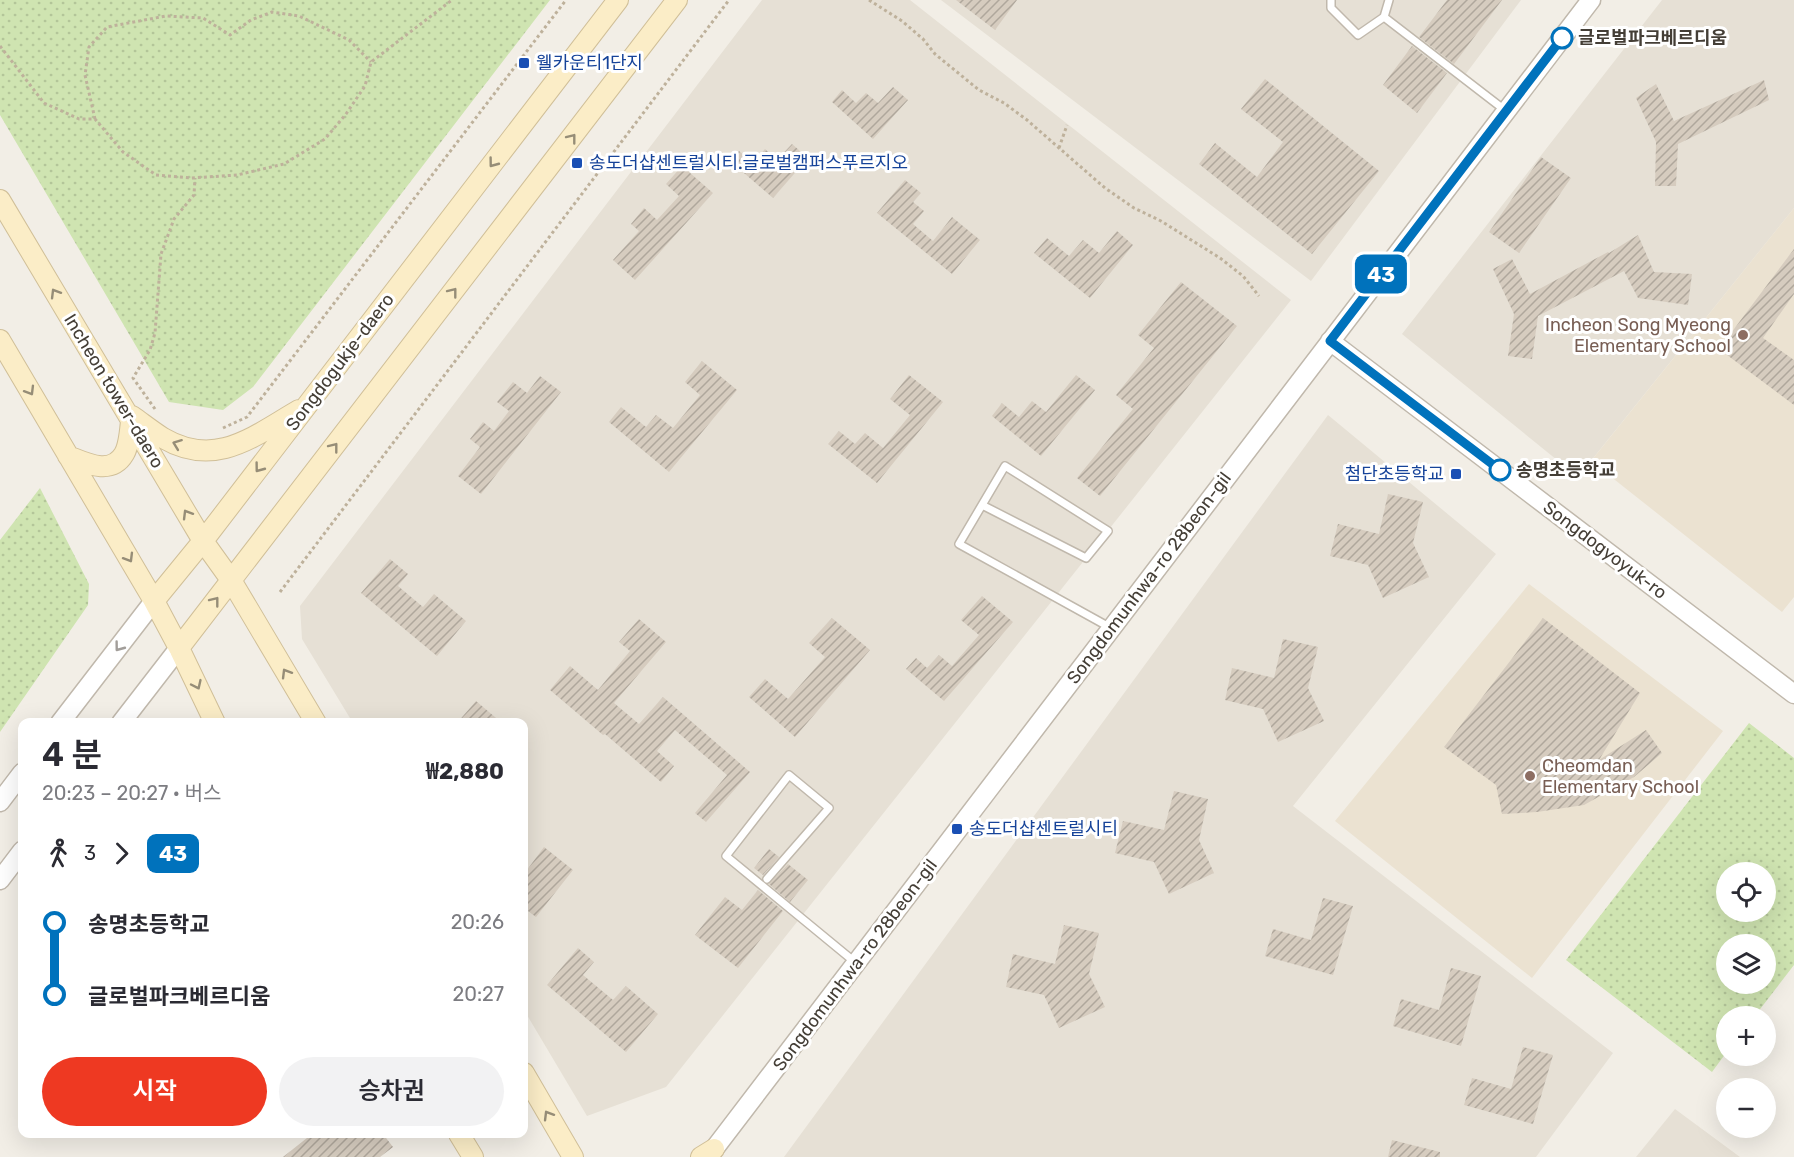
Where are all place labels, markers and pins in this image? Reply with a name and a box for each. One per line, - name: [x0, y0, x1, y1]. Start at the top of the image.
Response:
- marker: 글로벌파크베르디움: [1551, 27, 1573, 49]
- place label: 글로벌파크베르디움: [1578, 27, 1727, 49]
- place label: 웰카운티1단지: [536, 52, 643, 74]
- marker: 웰카운티1단지: [517, 56, 531, 70]
- place label: 송도더샵센트럴시티.글로벌캠퍼스푸르지오: [589, 152, 908, 174]
- marker: 송도더샵센트럴시티.글로벌캠퍼스푸르지오: [570, 156, 584, 170]
- place label: Incheon Song Myeong Elementary School: [1545, 314, 1731, 357]
- marker: Incheon Song Myeong Elementary School: [1736, 328, 1750, 342]
- marker: 송명초등학교: [1489, 459, 1511, 481]
- place label: 송명초등학교: [1516, 459, 1615, 481]
- place label: 첨단초등학교: [1345, 463, 1444, 485]
- marker: 첨단초등학교: [1449, 467, 1463, 481]
- place label: Cheomdan Elementary School: [1542, 755, 1699, 798]
- marker: Cheomdan Elementary School: [1523, 769, 1537, 783]
- place label: 송도더샵센트럴시티: [969, 818, 1118, 840]
- marker: 송도더샵센트럴시티: [950, 822, 964, 836]

